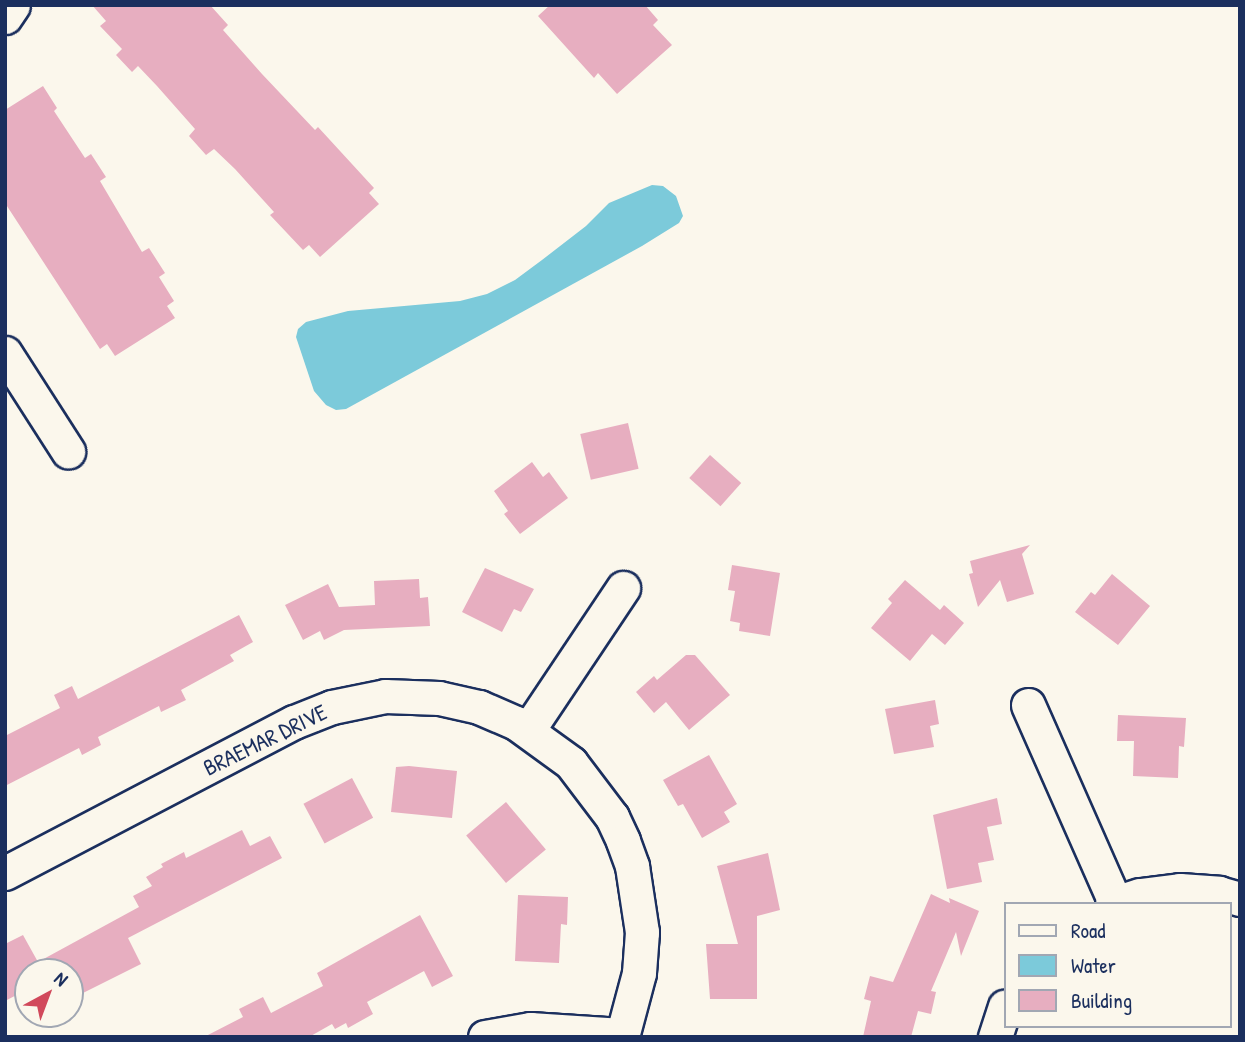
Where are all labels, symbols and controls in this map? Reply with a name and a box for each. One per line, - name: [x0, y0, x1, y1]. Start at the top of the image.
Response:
- street label: BRAEMAR DRIVE: [199, 698, 331, 782]
- legend: [1004, 902, 1231, 1028]
- text: Road: [1071, 916, 1105, 945]
- text: Water: [1071, 951, 1116, 980]
- north arrow: [14, 958, 84, 1028]
- text: N: [49, 966, 74, 992]
- text: Building: [1071, 986, 1132, 1015]

